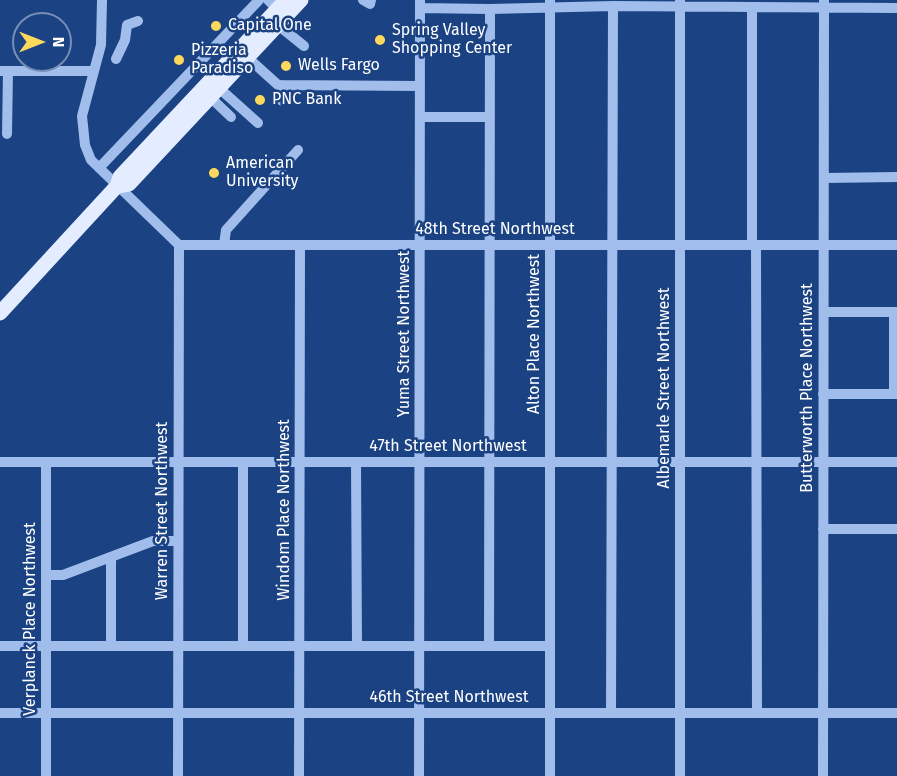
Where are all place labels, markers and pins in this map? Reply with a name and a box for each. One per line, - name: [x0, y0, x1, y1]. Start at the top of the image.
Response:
- place label: Capital One: [228, 16, 312, 36]
- marker: Capital One: [209, 19, 223, 33]
- place label: Spring Valley Shopping Center: [392, 21, 512, 59]
- marker: Spring Valley Shopping Center: [373, 33, 387, 47]
- place label: Pizzeria Paradiso: [191, 41, 253, 79]
- marker: Pizzeria Paradiso: [172, 53, 186, 67]
- place label: Wells Fargo: [298, 56, 380, 76]
- marker: Wells Fargo: [279, 59, 293, 73]
- place label: PNC Bank: [272, 90, 341, 110]
- marker: PNC Bank: [253, 93, 267, 107]
- place label: American University: [226, 154, 298, 192]
- marker: American University: [207, 166, 221, 180]

